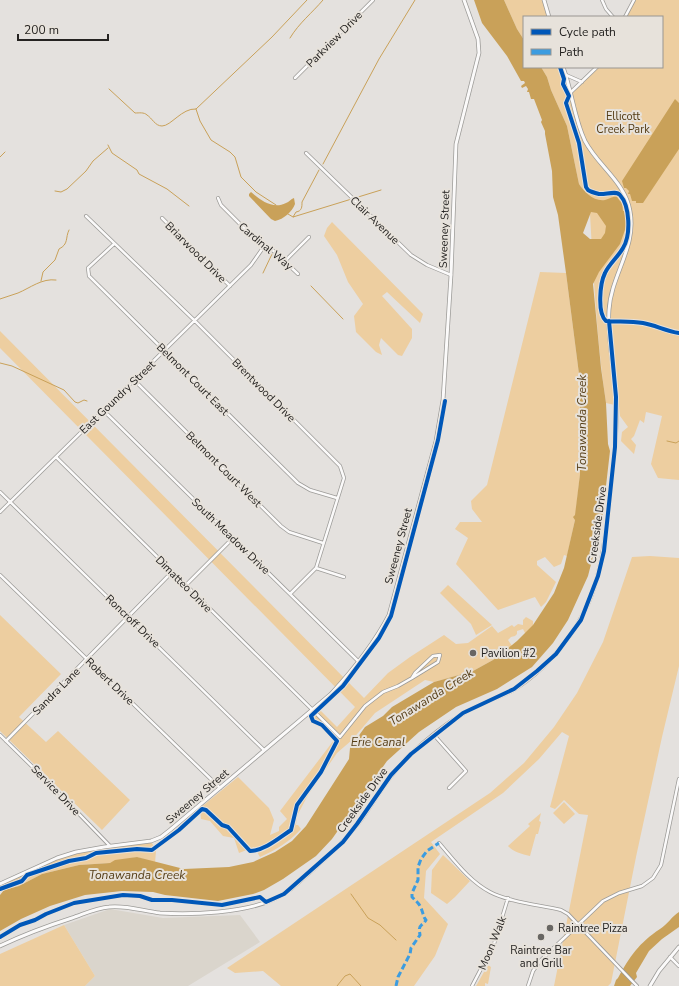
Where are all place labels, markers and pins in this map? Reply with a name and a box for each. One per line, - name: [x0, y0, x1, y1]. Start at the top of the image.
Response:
- place label: Pavilion #2: [481, 646, 536, 661]
- marker: Pavilion #2: [468, 648, 478, 658]
- place label: Raintree Pizza: [558, 921, 628, 936]
- marker: Raintree Pizza: [545, 923, 555, 933]
- marker: Raintree Bar and Grill: [536, 932, 546, 942]
- place label: Raintree Bar and Grill: [510, 943, 572, 971]

